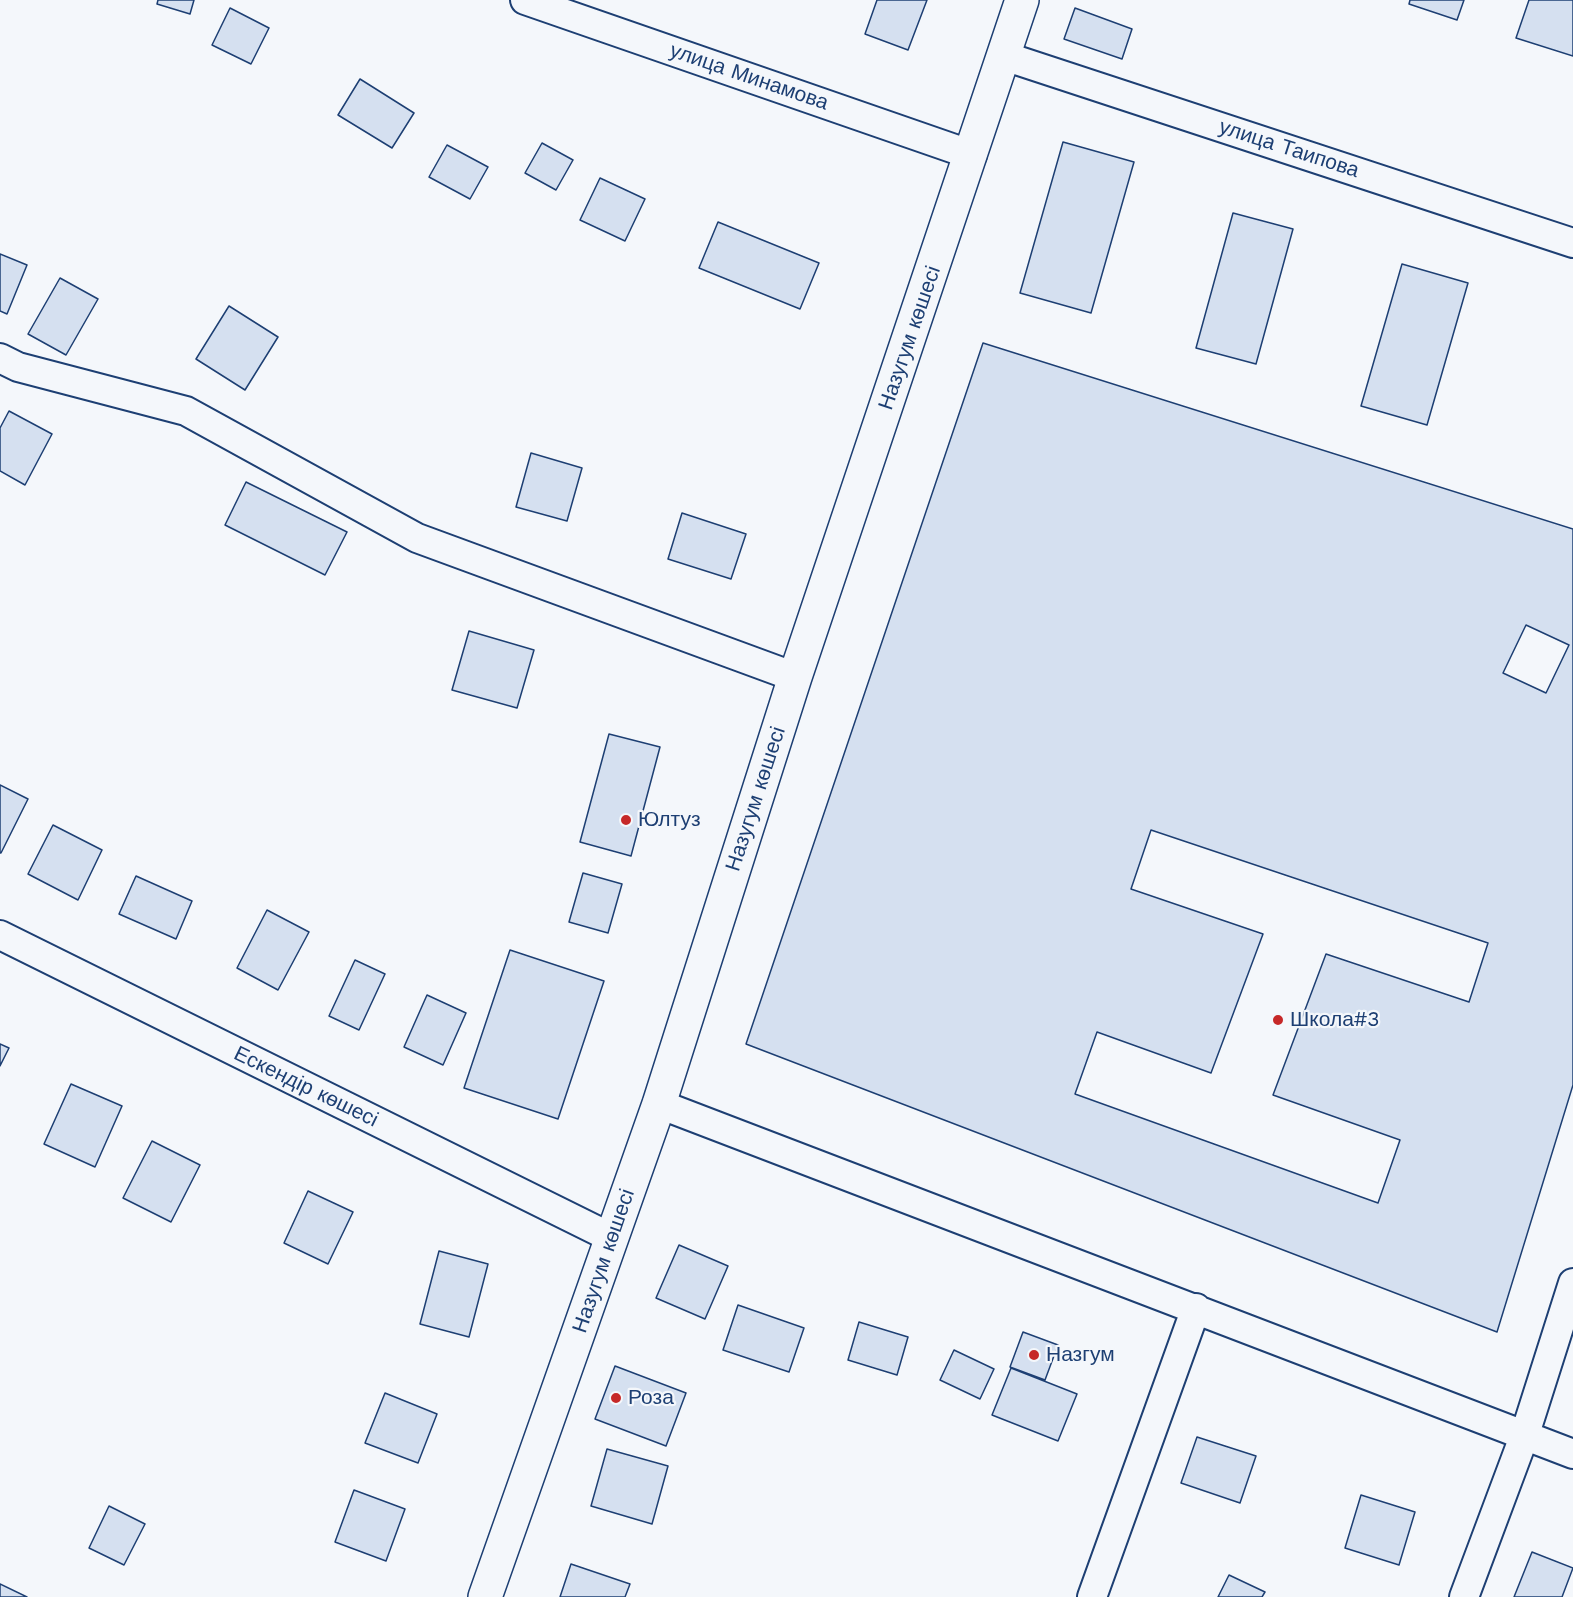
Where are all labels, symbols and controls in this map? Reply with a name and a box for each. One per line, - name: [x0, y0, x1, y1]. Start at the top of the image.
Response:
- street label: улица Минамова: [666, 38, 832, 116]
- street label: улица Таипова: [1216, 114, 1362, 184]
- street label: Назугум көшесі: [874, 263, 946, 413]
- street label: Назугум көшесі: [721, 724, 791, 874]
- place label: Юлтуз: [638, 807, 701, 833]
- marker: Юлтуз: [619, 813, 633, 827]
- place label: Школа#3: [1290, 1007, 1379, 1033]
- marker: Школа#3: [1271, 1013, 1285, 1027]
- street label: Ескендір көшесі: [230, 1041, 382, 1133]
- street label: Назугум көшесі: [568, 1186, 640, 1336]
- place label: Назгум: [1046, 1342, 1115, 1368]
- marker: Назгум: [1027, 1348, 1041, 1362]
- place label: Роза: [628, 1385, 674, 1411]
- marker: Роза: [609, 1391, 623, 1405]

